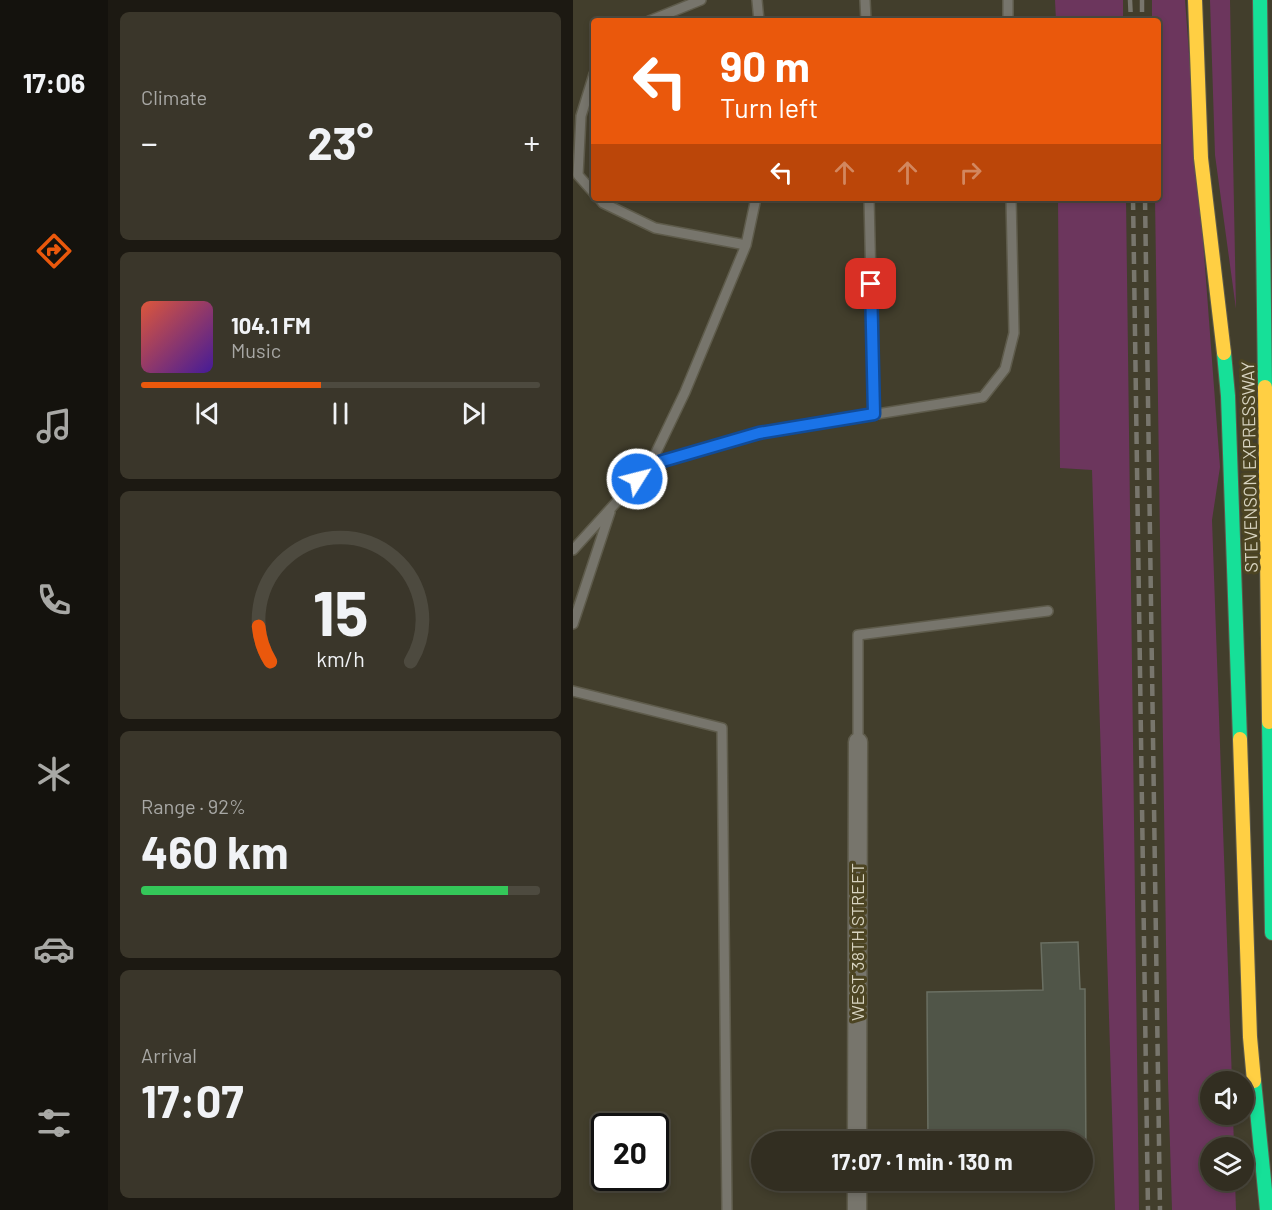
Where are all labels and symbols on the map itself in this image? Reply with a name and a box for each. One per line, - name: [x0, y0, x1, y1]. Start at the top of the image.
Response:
- pin: [845, 258, 896, 309]
- street label: STEVENSON EXPRESSWAY: [1236, 361, 1262, 573]
- position arrow: [605, 447, 669, 511]
- street label: WEST 38TH STREET: [846, 863, 868, 1021]
- speed limit sign: 20: [591, 1113, 669, 1191]

